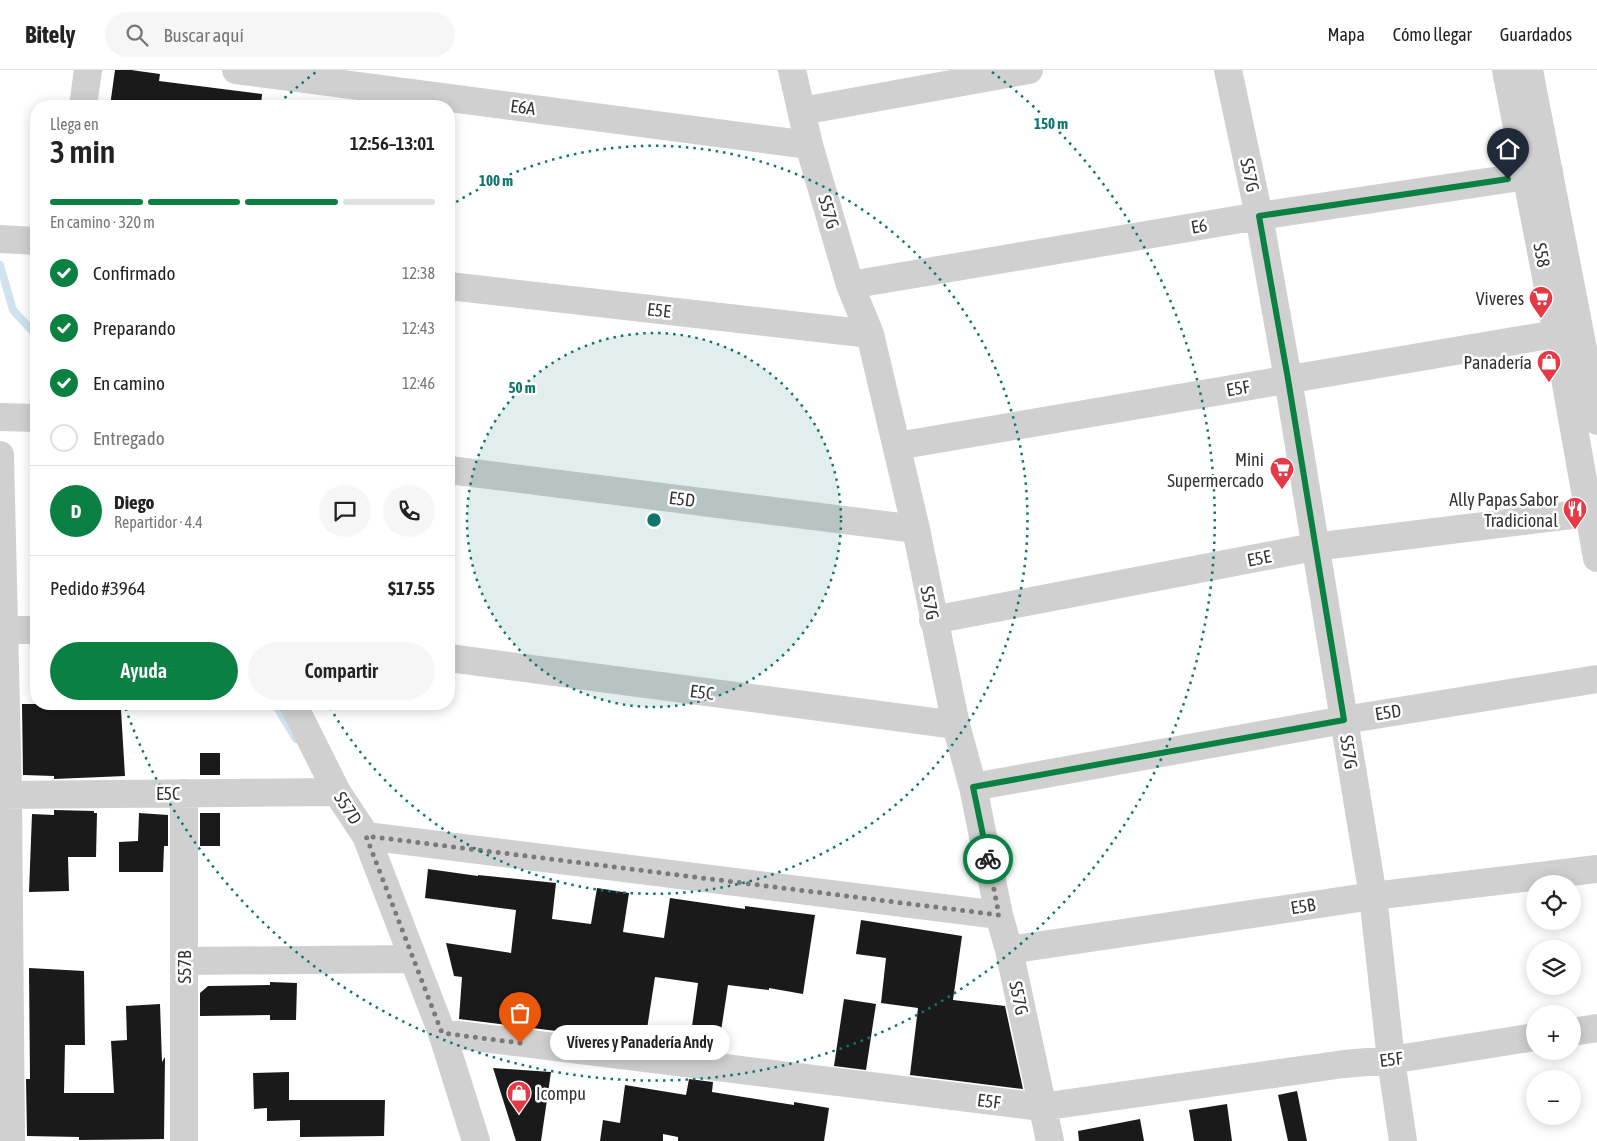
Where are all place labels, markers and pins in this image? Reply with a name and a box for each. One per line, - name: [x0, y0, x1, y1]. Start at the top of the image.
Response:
- pin: [1487, 128, 1529, 179]
- supermarket icon: Viveres: [1528, 285, 1554, 319]
- place label: Viveres: [1476, 288, 1524, 309]
- shop icon: Panadería: [1536, 349, 1562, 383]
- place label: Panadería: [1464, 352, 1532, 373]
- place label: Mini Supermercado: [1167, 449, 1264, 491]
- supermarket icon: Mini Supermercado: [1269, 456, 1295, 490]
- place label: Ally Papas Sabor Tradicional: [1449, 489, 1559, 531]
- restaurant icon: Ally Papas Sabor Tradicional: [1562, 496, 1588, 530]
- centre of rings: [645, 511, 663, 529]
- pin: [499, 992, 541, 1043]
- callout: Víveres y Panadería Andy: [550, 1026, 730, 1060]
- shop icon: Icompu: [506, 1080, 532, 1114]
- place label: Icompu: [536, 1083, 586, 1104]

